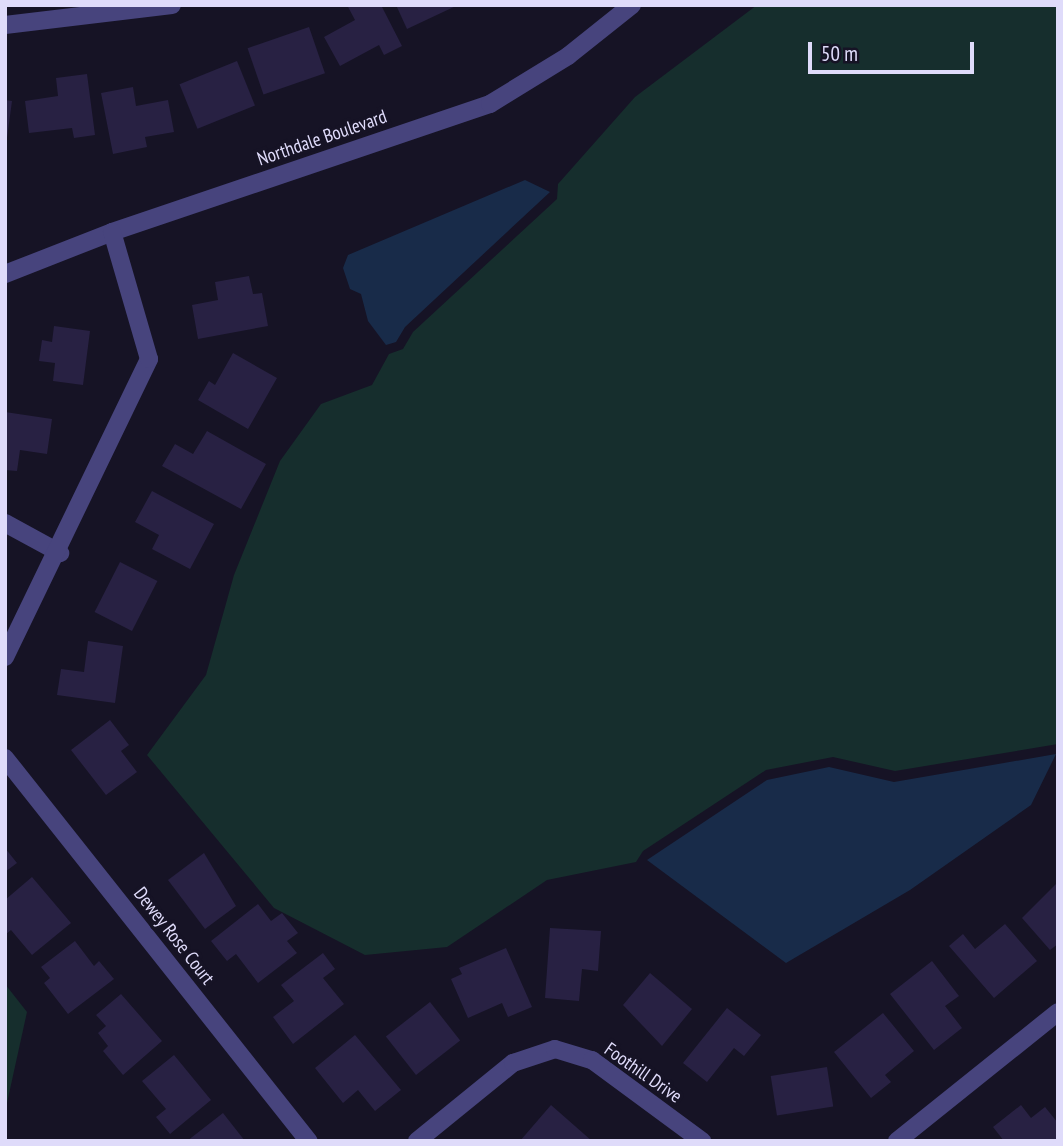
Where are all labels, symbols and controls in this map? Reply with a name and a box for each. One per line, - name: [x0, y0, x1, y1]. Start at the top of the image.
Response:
- scale bar: [811, 28, 977, 72]
- text: 50 m: [821, 40, 858, 67]
- street label: Northdale Boulevard: [254, 105, 390, 171]
- street label: Dewey Rose Court: [129, 883, 219, 989]
- street label: Foothill Drive: [600, 1038, 686, 1108]

